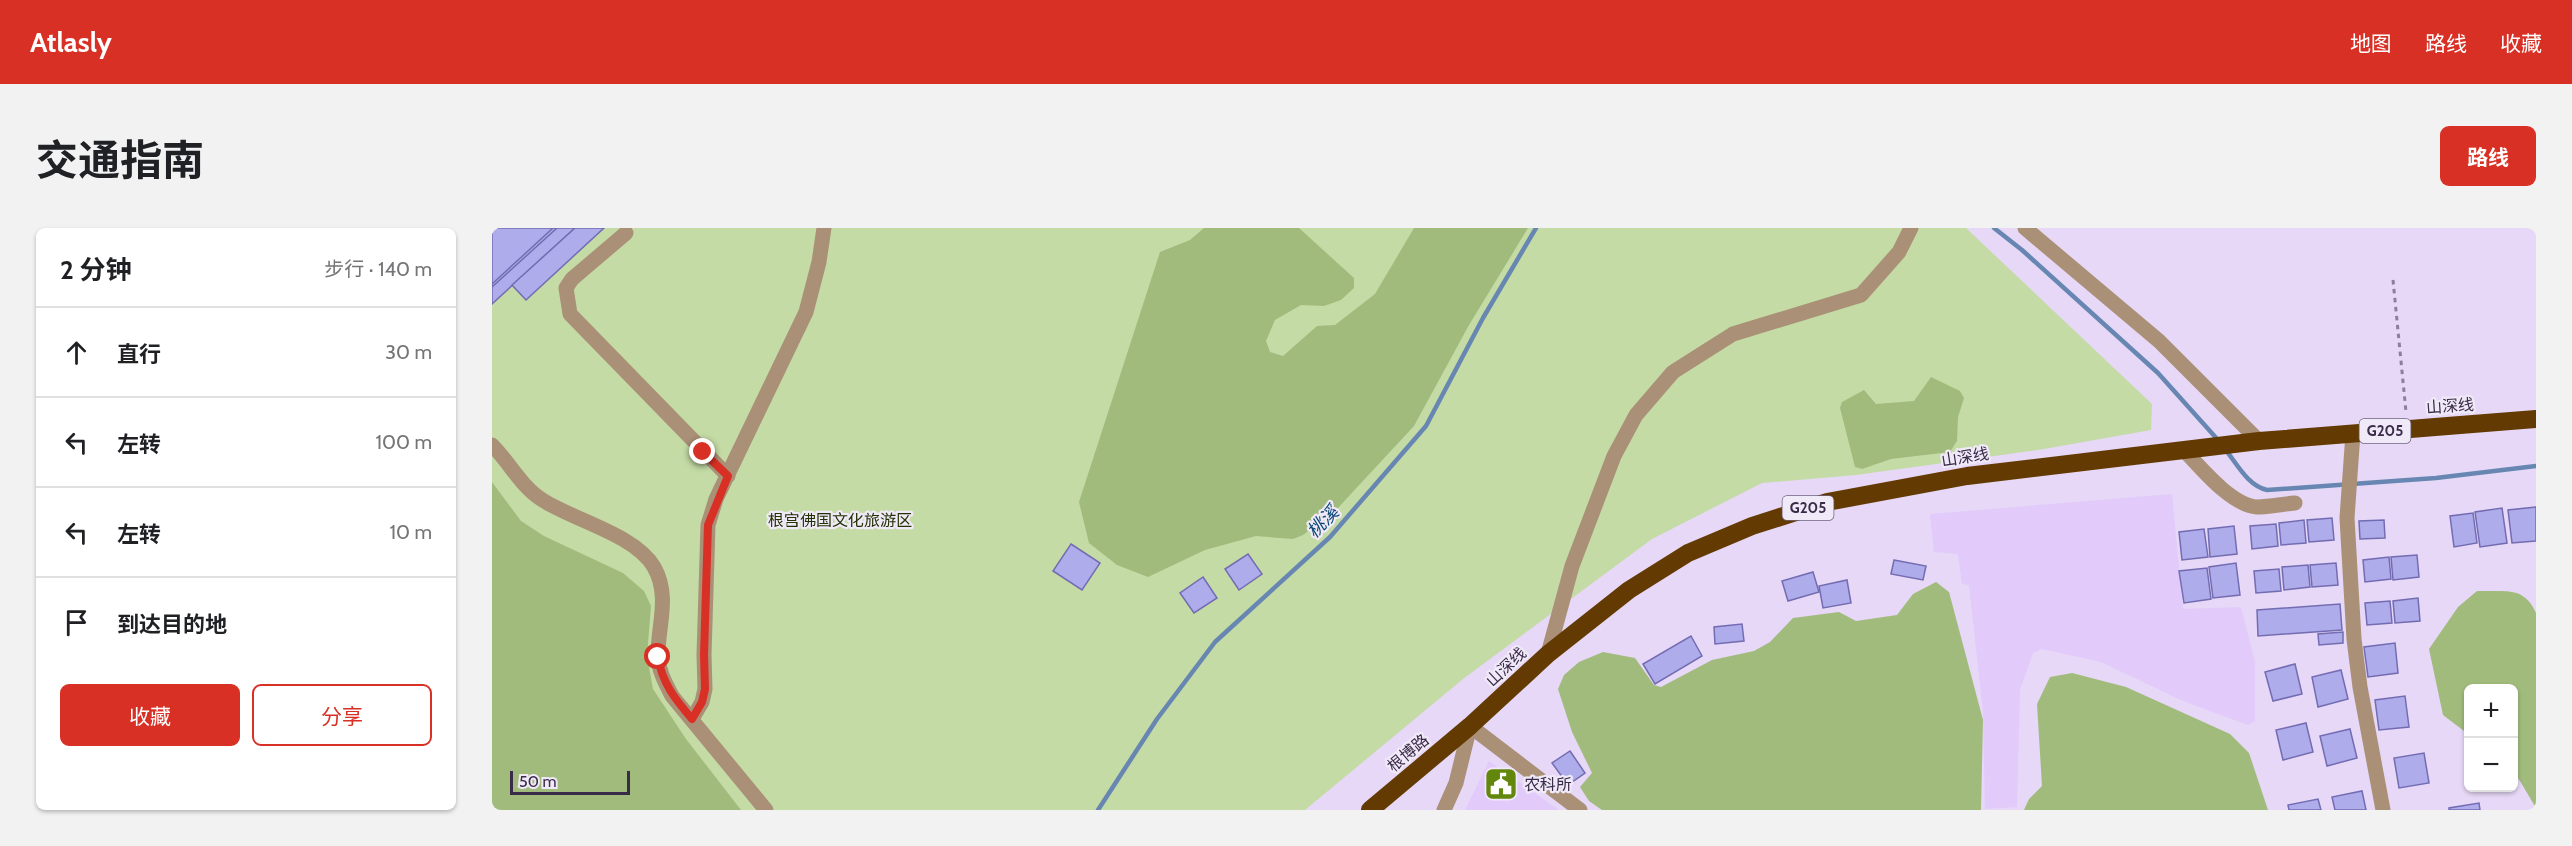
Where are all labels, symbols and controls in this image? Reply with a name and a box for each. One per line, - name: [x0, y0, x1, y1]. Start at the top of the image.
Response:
- text: Atlasly: [30, 25, 112, 59]
- text: 地图: [2350, 31, 2392, 56]
- text: 路线: [2425, 31, 2467, 56]
- text: 收藏: [2500, 31, 2542, 56]
- button: 路线: [2440, 126, 2536, 186]
- text: 交通指南: [36, 134, 204, 186]
- text: 2 分钟: [60, 254, 132, 286]
- text: 步行 · 140 m: [324, 257, 432, 281]
- icon: ahead: [60, 336, 93, 369]
- text: 30 m: [385, 340, 432, 364]
- text: 直行: [117, 341, 161, 368]
- street label: 山深线: [2425, 395, 2475, 417]
- road number: G205: [2360, 419, 2410, 443]
- icon: left: [60, 426, 93, 459]
- text: 100 m: [376, 430, 432, 454]
- text: 左转: [117, 431, 161, 458]
- route end: [689, 438, 715, 464]
- street label: 山深线: [1940, 444, 1990, 470]
- road number: G205: [1782, 496, 1834, 520]
- water label: 桃溪: [1303, 500, 1345, 543]
- park label: 根宫佛国文化旅游区: [768, 511, 912, 530]
- icon: left: [60, 516, 93, 549]
- text: 10 m: [389, 520, 432, 544]
- text: 左转: [117, 521, 161, 548]
- icon: arrive: [60, 606, 93, 639]
- text: 到达目的地: [117, 611, 227, 638]
- route start: [644, 643, 670, 669]
- street label: 山深线: [1482, 644, 1530, 690]
- button: 收藏: [60, 684, 240, 746]
- button: 分享: [252, 684, 432, 746]
- map controls: [2464, 684, 2518, 792]
- button: +: [2464, 684, 2518, 738]
- street label: 根博路: [1384, 730, 1432, 776]
- button: −: [2464, 738, 2518, 792]
- public building icon: 农科所: [1483, 766, 1519, 802]
- scale bar: [510, 768, 630, 796]
- text: 50 m: [519, 772, 556, 791]
- place label: 农科所: [1524, 775, 1572, 794]

